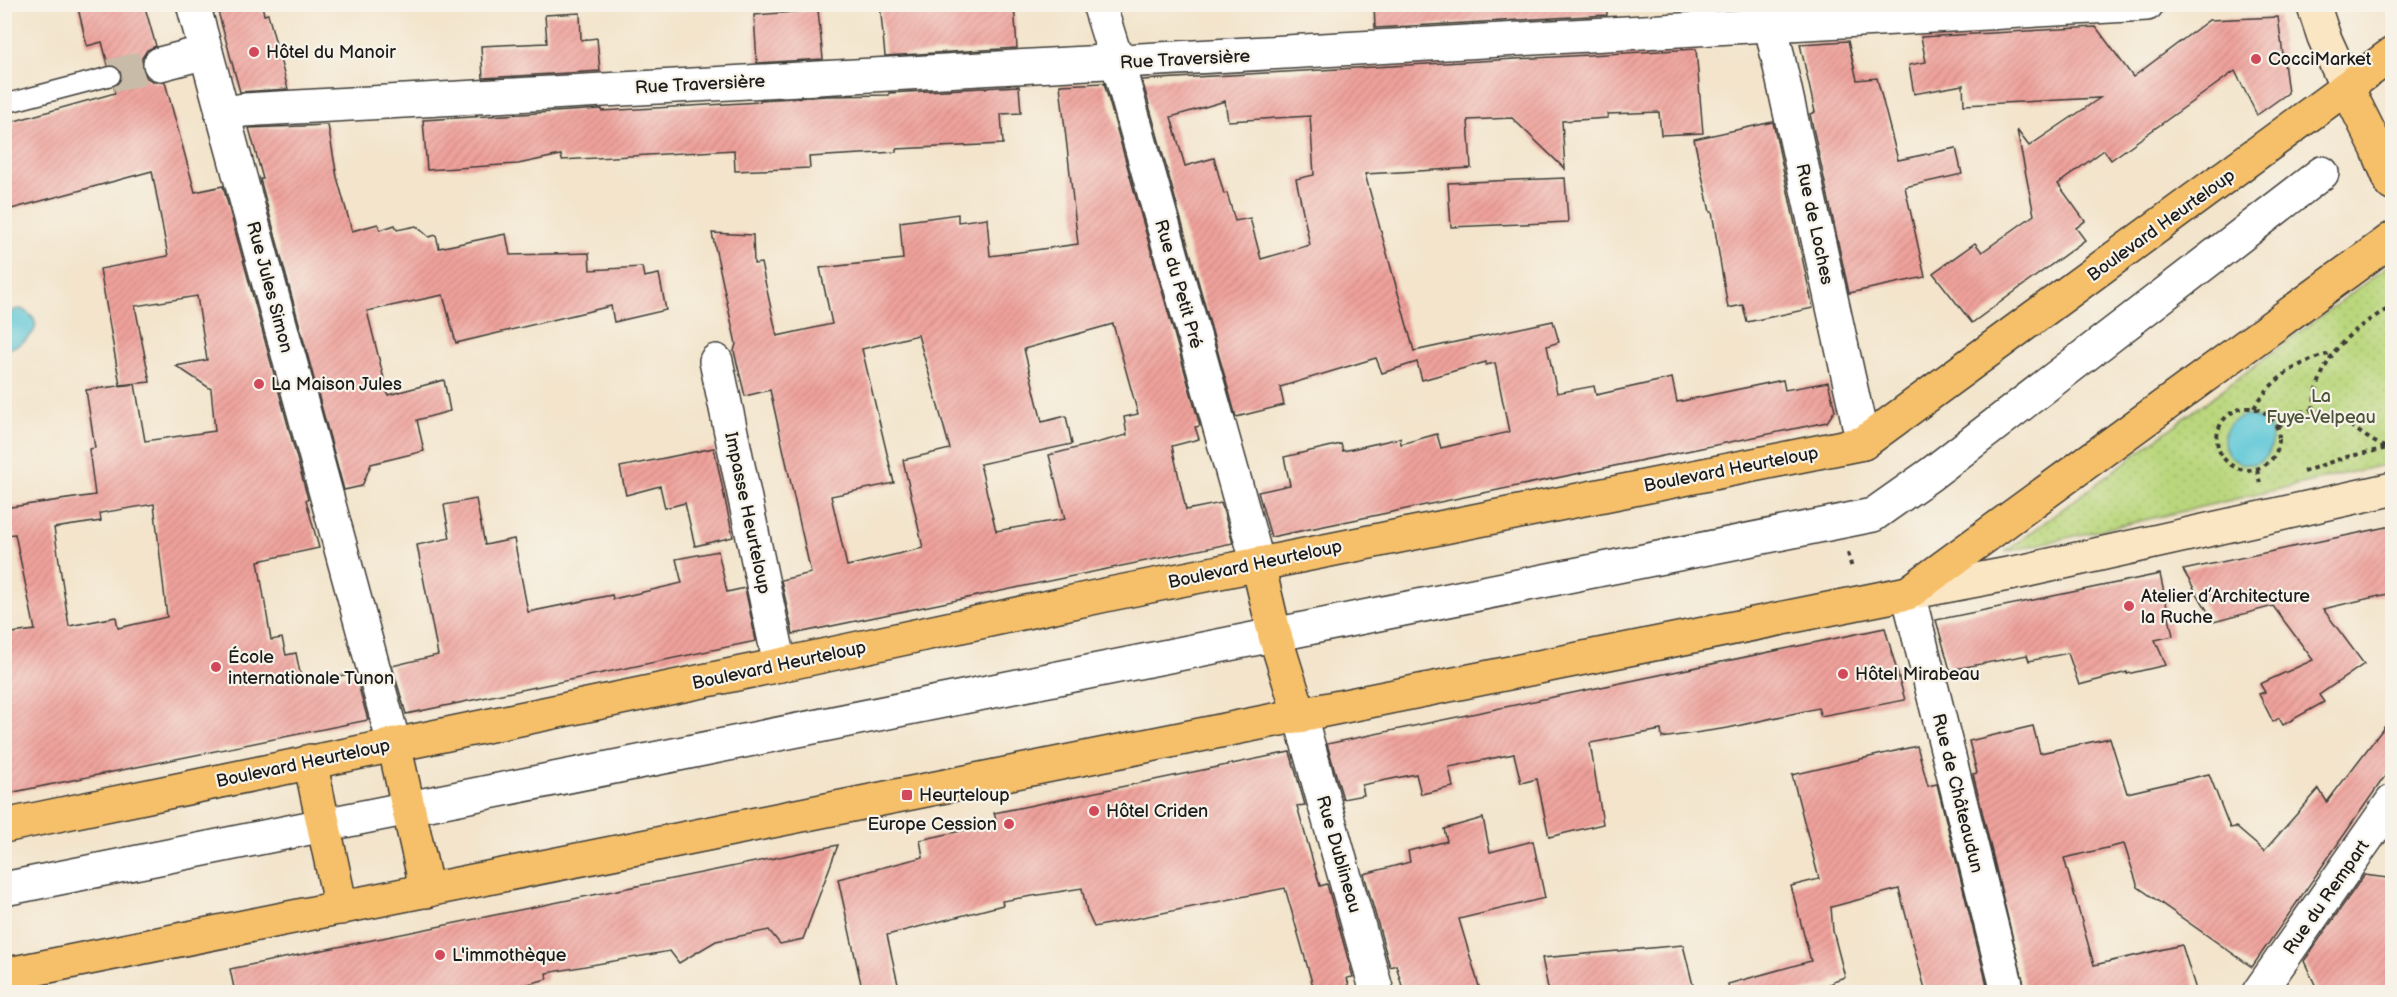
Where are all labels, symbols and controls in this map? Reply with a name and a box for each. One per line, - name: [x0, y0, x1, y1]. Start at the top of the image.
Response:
- place label: Hôtel du Manoir: [266, 42, 396, 63]
- marker: Hôtel du Manoir: [247, 45, 261, 59]
- street label: Rue Traversière: [1119, 46, 1251, 73]
- place label: CocciMarket: [2268, 49, 2372, 70]
- marker: CocciMarket: [2249, 52, 2263, 66]
- street label: Rue Traversière: [634, 71, 766, 98]
- street label: Rue de Loches: [1791, 162, 1838, 287]
- street label: Boulevard Heurteloup: [2083, 165, 2239, 286]
- street label: Rue du Petit Pré: [1150, 217, 1207, 351]
- street label: Rue Jules Simon: [242, 219, 297, 355]
- place label: La Maison Jules: [271, 374, 402, 395]
- marker: La Maison Jules: [252, 377, 266, 391]
- park label: La Fuye-Velpeau: [2266, 386, 2376, 428]
- street label: Impasse Heurteloup: [720, 430, 775, 596]
- street label: Boulevard Heurteloup: [1642, 442, 1820, 497]
- street label: Boulevard Heurteloup: [1166, 536, 1344, 593]
- place label: Atelier d’Architecture la Ruche: [2141, 586, 2310, 628]
- marker: Atelier d’Architecture la Ruche: [2122, 599, 2136, 613]
- street label: Boulevard Heurteloup: [690, 637, 868, 694]
- place label: École internationale Tunon: [228, 645, 394, 689]
- marker: École internationale Tunon: [209, 660, 223, 674]
- place label: Hôtel Mirabeau: [1855, 664, 1980, 685]
- marker: Hôtel Mirabeau: [1836, 667, 1850, 681]
- street label: Rue de Châteaudun: [1928, 711, 1987, 875]
- street label: Boulevard Heurteloup: [214, 735, 392, 792]
- place label: Heurteloup: [919, 785, 1010, 806]
- marker: Heurteloup: [900, 788, 914, 802]
- street label: Rue Dublineau: [1312, 793, 1365, 915]
- place label: Hôtel Criden: [1106, 801, 1208, 822]
- marker: Hôtel Criden: [1087, 804, 1101, 818]
- place label: Europe Cession: [867, 814, 997, 835]
- marker: Europe Cession: [1002, 817, 1016, 831]
- street label: Rue du Rempart: [2279, 836, 2374, 959]
- place label: L'immothèque: [452, 945, 567, 966]
- marker: L'immothèque: [433, 948, 447, 962]

